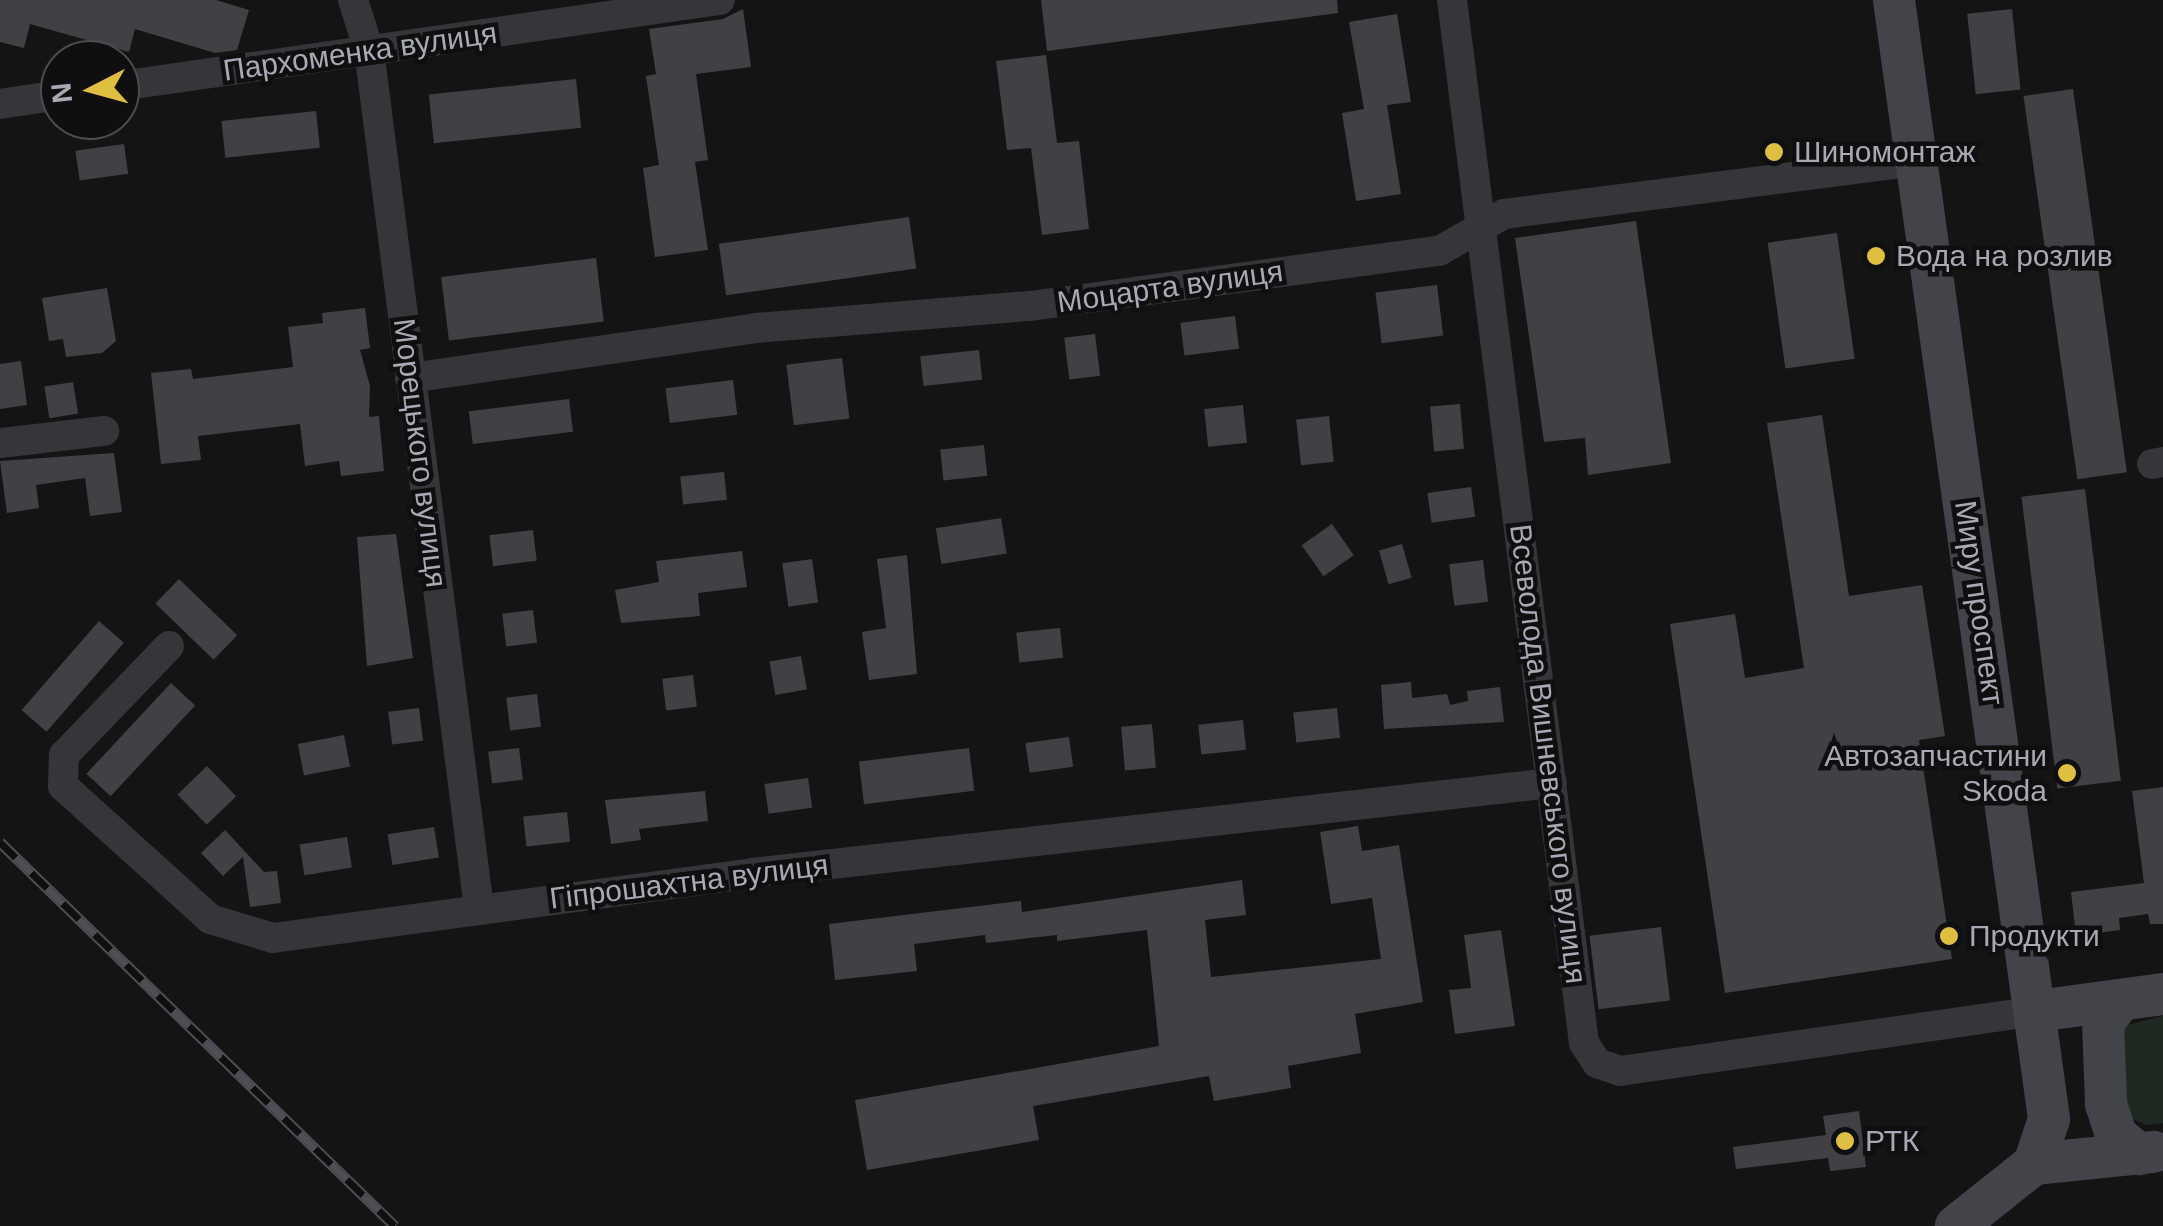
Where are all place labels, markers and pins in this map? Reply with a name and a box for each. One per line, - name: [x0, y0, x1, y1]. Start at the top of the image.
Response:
- place label: Шиномонтаж: [1794, 134, 1976, 170]
- marker: Шиномонтаж: [1763, 141, 1785, 163]
- place label: Вода на розлив: [1896, 238, 2113, 274]
- marker: Вода на розлив: [1865, 245, 1887, 267]
- place label: Автозапчастини Skoda: [1824, 738, 2047, 808]
- marker: Автозапчастини Skoda: [2056, 762, 2078, 784]
- place label: Продукти: [1969, 918, 2100, 954]
- marker: Продукти: [1938, 925, 1960, 947]
- place label: РТК: [1865, 1123, 1919, 1159]
- marker: РТК: [1834, 1130, 1856, 1152]

